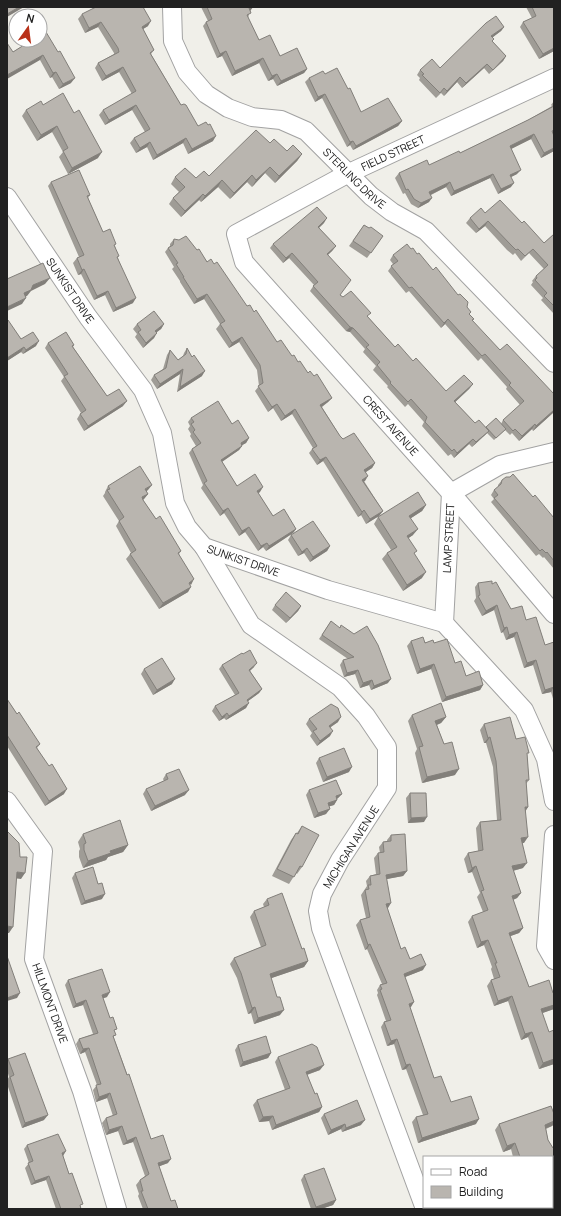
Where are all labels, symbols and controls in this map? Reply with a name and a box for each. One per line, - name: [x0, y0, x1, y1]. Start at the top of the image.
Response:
- north arrow: [8, 8, 48, 48]
- text: N: [25, 10, 36, 26]
- street label: FIELD STREET: [358, 131, 428, 174]
- street label: STERLING DRIVE: [320, 144, 389, 212]
- street label: SUNKIST DRIVE: [43, 255, 98, 326]
- street label: CREST AVENUE: [360, 392, 422, 459]
- street label: LAMP STREET: [439, 502, 457, 574]
- street label: SUNKIST DRIVE: [205, 541, 282, 580]
- street label: MICHIGAN AVENUE: [319, 803, 382, 891]
- street label: HILLMONT DRIVE: [29, 961, 72, 1045]
- legend: [423, 1156, 553, 1208]
- text: Road: [459, 1163, 487, 1180]
- text: Building: [459, 1183, 503, 1200]

